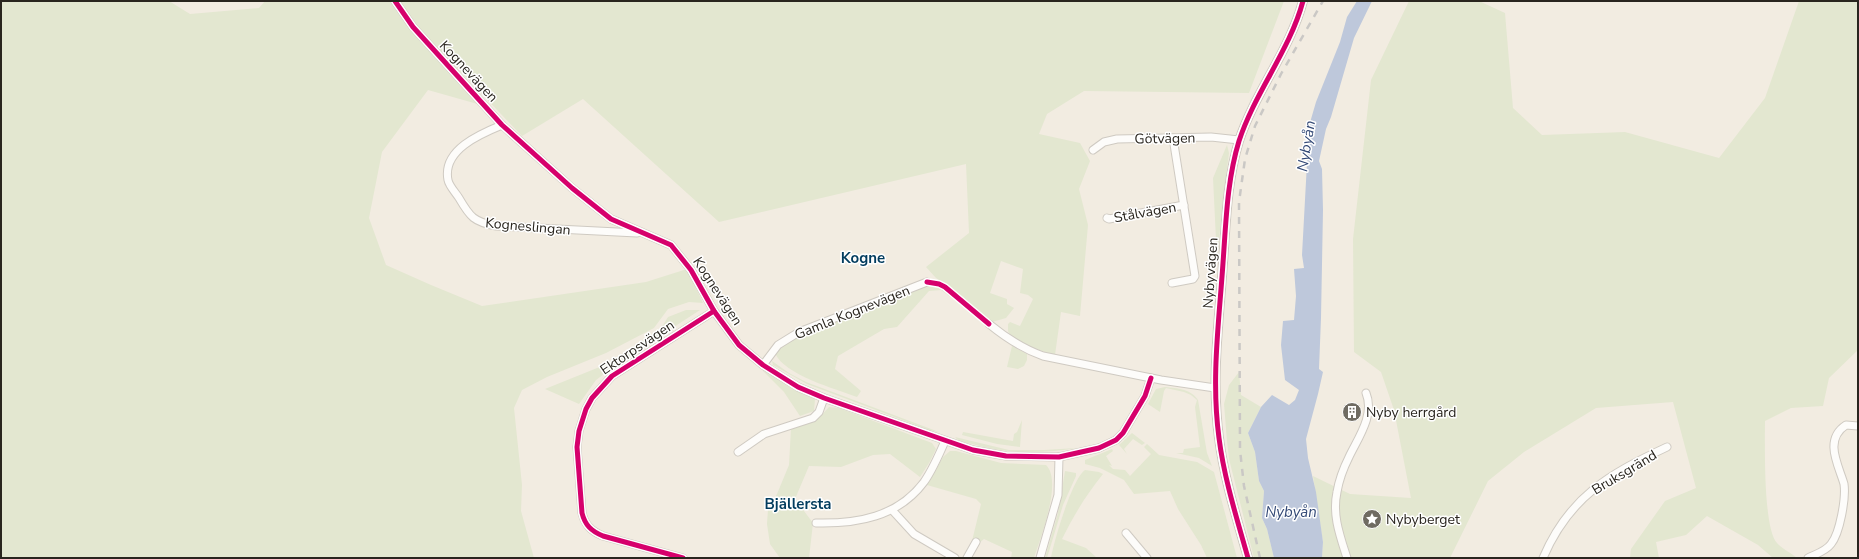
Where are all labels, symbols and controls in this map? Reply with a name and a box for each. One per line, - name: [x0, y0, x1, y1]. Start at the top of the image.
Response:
- street label: Kognevägen: [435, 36, 502, 106]
- water label: Nybyån: [1292, 119, 1320, 173]
- street label: Götvägen: [1134, 128, 1196, 149]
- street label: Stålvägen: [1112, 198, 1178, 227]
- street label: Kogneslingan: [484, 213, 571, 240]
- street label: Nybyvägen: [1199, 237, 1222, 309]
- district label: Kogne: [841, 248, 885, 268]
- street label: Kognevägen: [688, 253, 747, 329]
- street label: Gamla Kognevägen: [792, 281, 913, 344]
- street label: Ektorpsvägen: [597, 316, 678, 379]
- building icon: Nyby herrgård: [1341, 401, 1363, 423]
- place label: Nyby herrgård: [1366, 403, 1456, 422]
- street label: Bruksgränd: [1588, 446, 1660, 499]
- district label: Bjällersta: [764, 494, 832, 514]
- water label: Nybyån: [1265, 502, 1317, 522]
- place icon: Nybyberget: [1361, 508, 1383, 530]
- place label: Nybyberget: [1386, 510, 1460, 529]

